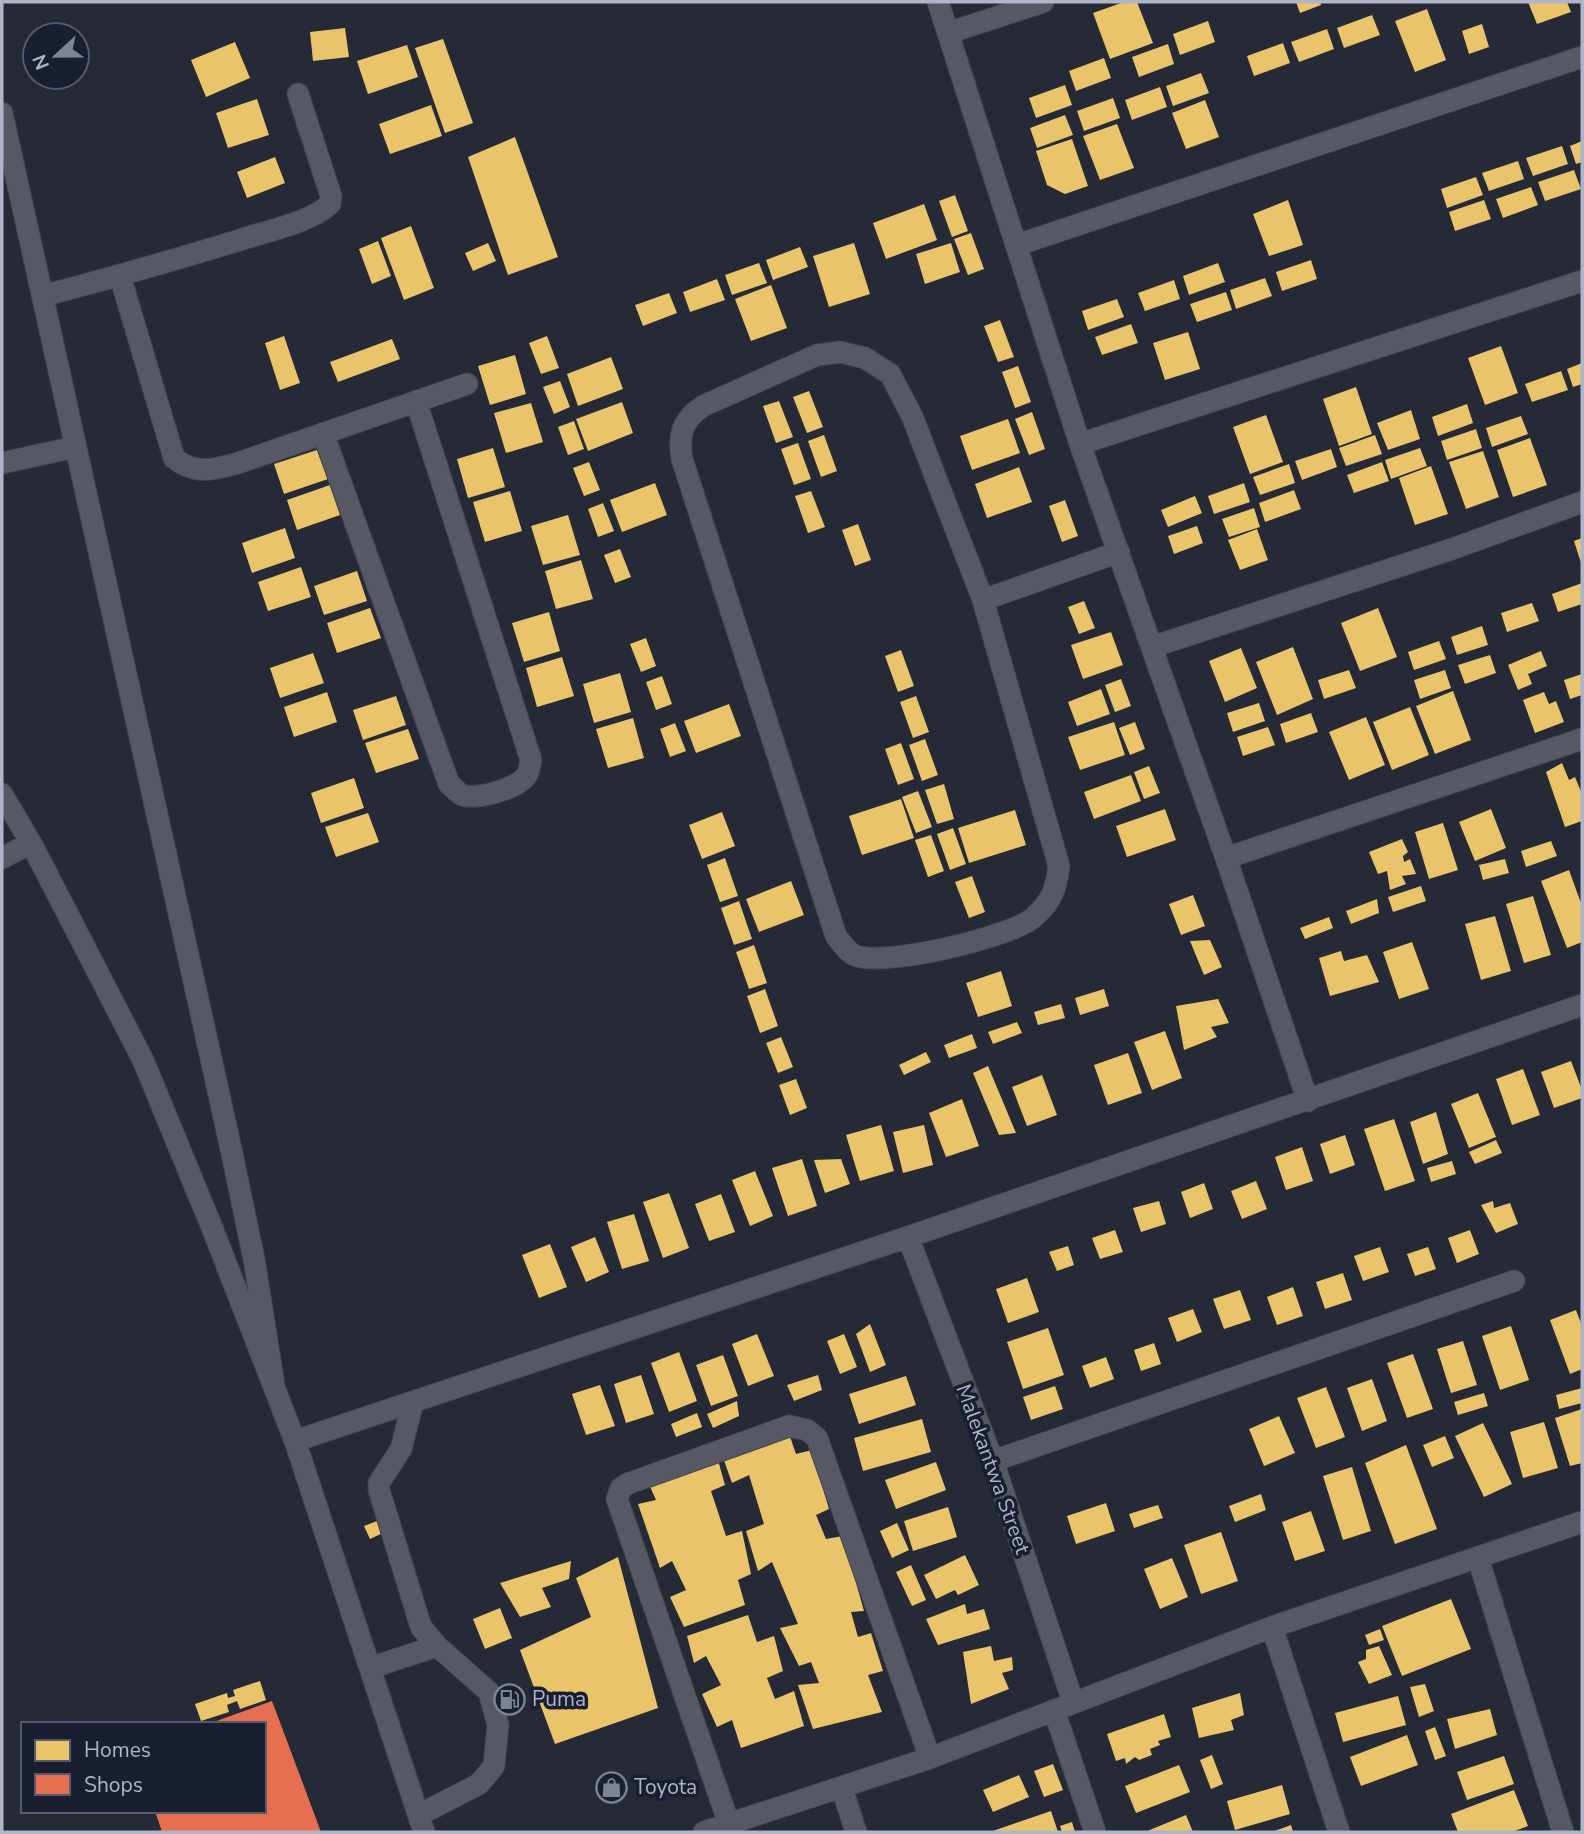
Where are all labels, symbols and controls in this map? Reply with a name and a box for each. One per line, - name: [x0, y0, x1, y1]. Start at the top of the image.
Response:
- north arrow: [21, 21, 91, 91]
- text: N: [26, 51, 56, 73]
- street label: Malekantwa Street: [949, 1380, 1037, 1558]
- fuel station icon: Puma: [492, 1682, 526, 1716]
- place label: Puma: [532, 1685, 586, 1713]
- legend: [21, 1722, 266, 1813]
- text: Homes: [84, 1736, 151, 1764]
- shop icon: Toyota: [594, 1770, 628, 1804]
- text: Shops: [84, 1771, 143, 1799]
- place label: Toyota: [634, 1773, 697, 1801]

